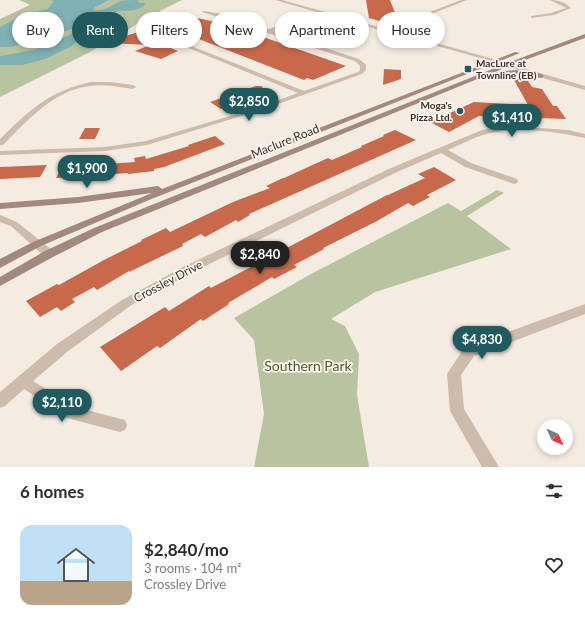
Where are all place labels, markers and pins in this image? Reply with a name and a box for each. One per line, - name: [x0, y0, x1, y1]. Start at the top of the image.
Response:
- place label: MacLure at Townline (EB): [476, 57, 537, 81]
- marker: MacLure at Townline (EB): [463, 64, 473, 74]
- pin: $2,850: [216, 88, 282, 122]
- place label: Moga's Pizza Ltd.: [410, 99, 453, 123]
- pin: $1,410: [479, 104, 545, 138]
- marker: Moga's Pizza Ltd.: [455, 106, 465, 116]
- pin: $1,900: [54, 155, 120, 189]
- pin: $2,840: [227, 241, 293, 275]
- pin: $4,830: [449, 326, 515, 360]
- pin: $2,110: [29, 389, 95, 423]

